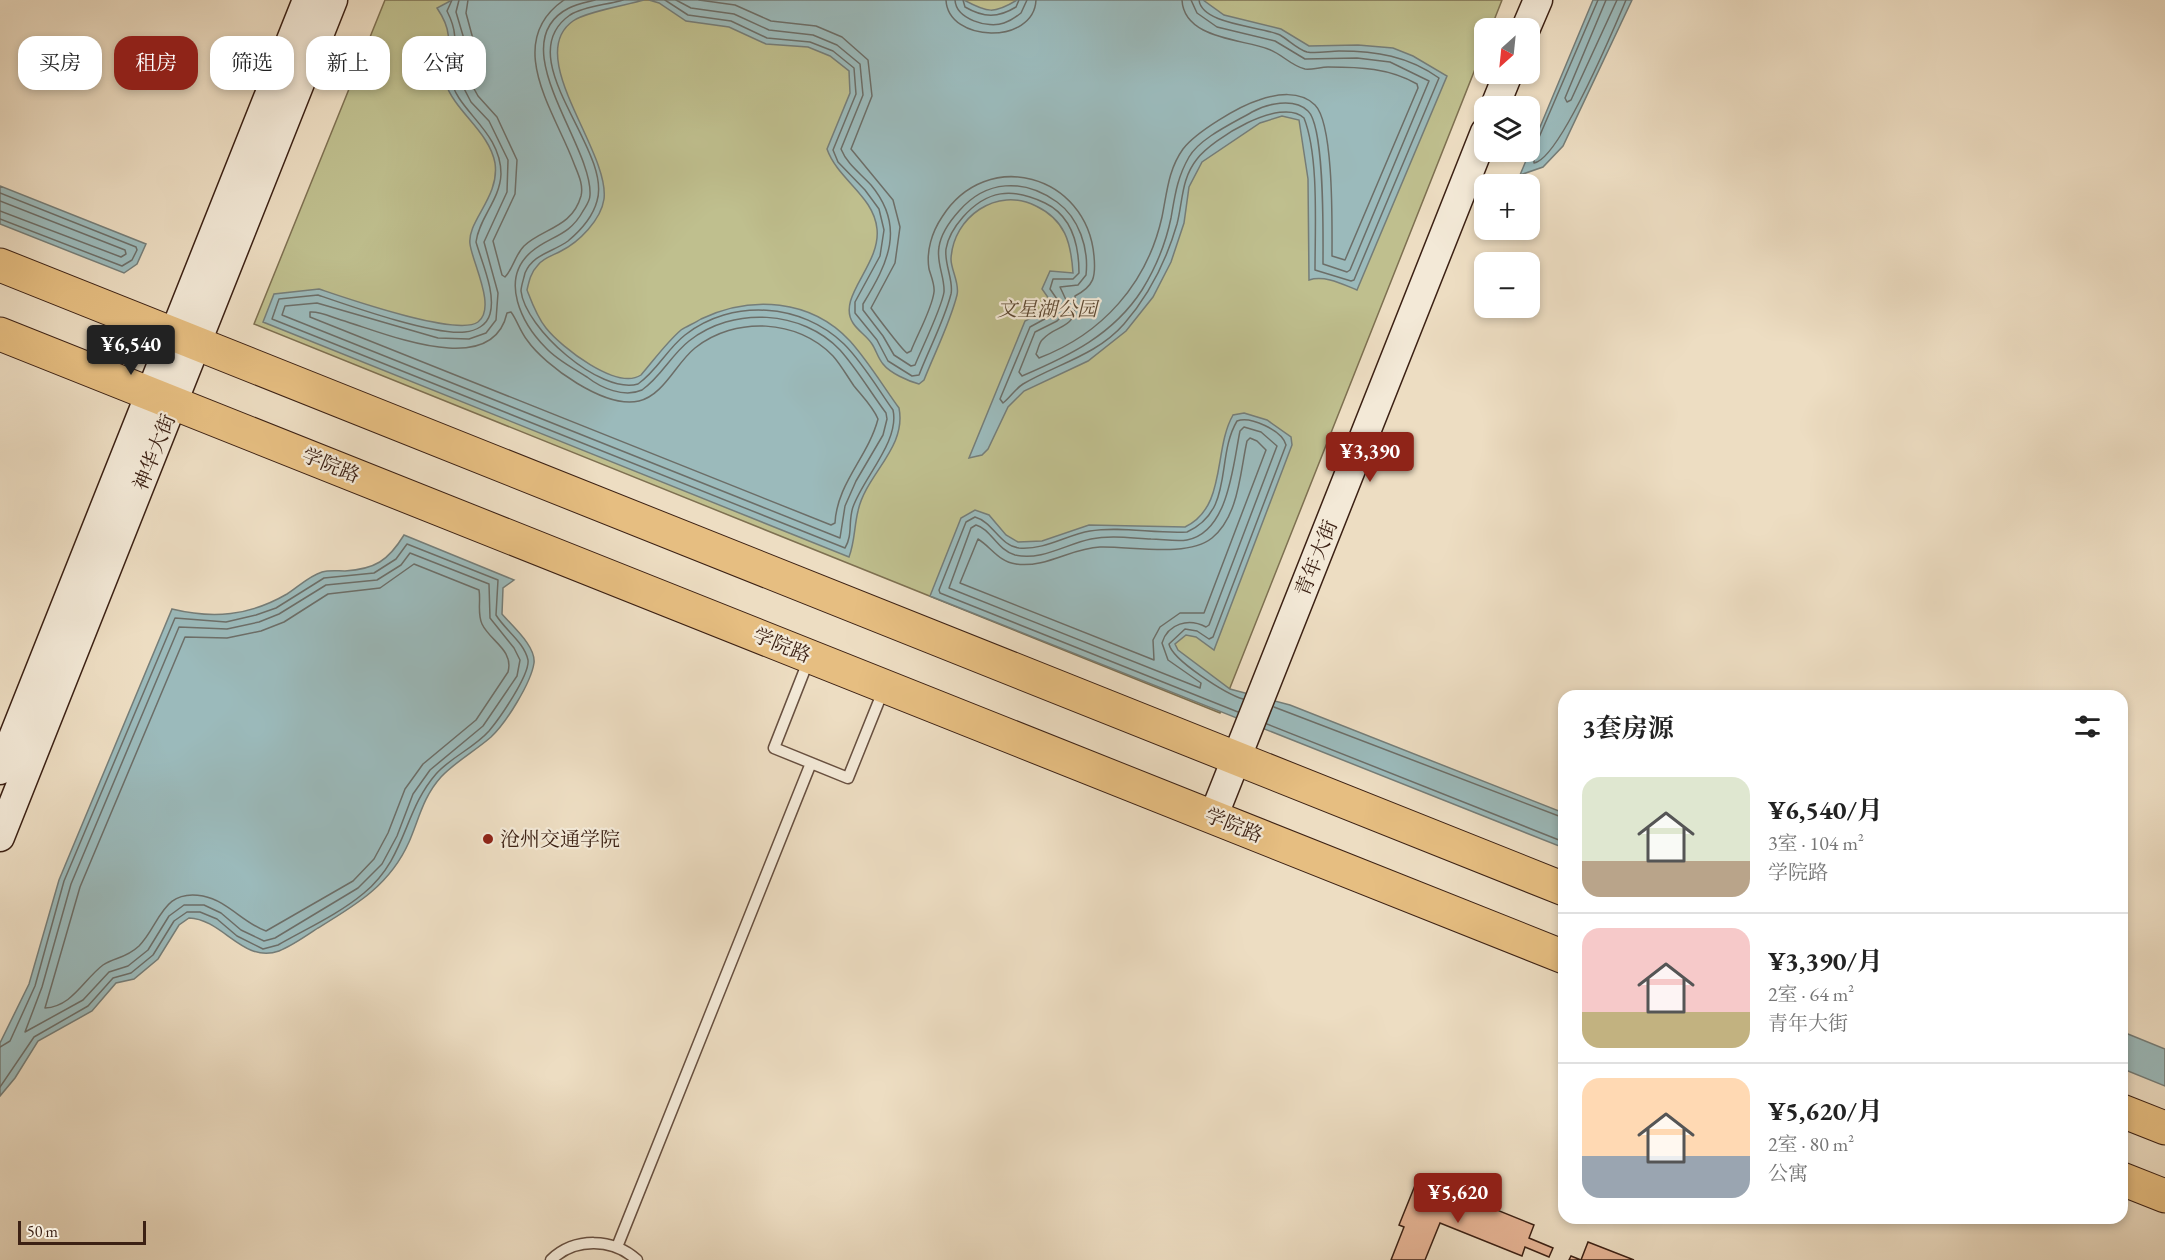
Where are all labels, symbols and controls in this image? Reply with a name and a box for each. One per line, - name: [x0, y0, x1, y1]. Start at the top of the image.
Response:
- north arrow: [1474, 18, 1540, 84]
- map controls: [1474, 18, 1540, 318]
- chip: 买房: [18, 36, 102, 90]
- chip: 租房: [114, 36, 198, 90]
- chip: 筛选: [210, 36, 294, 90]
- chip: 新上: [306, 36, 390, 90]
- chip: 公寓: [402, 36, 486, 90]
- button: layers: [1474, 96, 1540, 162]
- button: +: [1474, 174, 1540, 240]
- button: −: [1474, 252, 1540, 318]
- park label: 文星湖公园: [997, 296, 1100, 322]
- pin: ¥6,540: [82, 325, 180, 376]
- text: ¥6,540: [101, 331, 161, 357]
- street label: 神华大街: [127, 410, 181, 494]
- pin: ¥3,390: [1321, 432, 1419, 483]
- text: ¥3,390: [1340, 438, 1400, 464]
- street label: 学院路: [298, 442, 364, 488]
- street label: 青年大街: [1289, 516, 1343, 600]
- street label: 学院路: [749, 622, 815, 668]
- icon: filters: [2071, 710, 2104, 743]
- text: 3套房源: [1582, 711, 1674, 745]
- text: ¥6,540/月: [1768, 793, 1883, 827]
- icon: home: [1630, 801, 1702, 873]
- street label: 学院路: [1201, 802, 1267, 848]
- place label: 沧州交通学院: [500, 826, 620, 852]
- text: 3室 · 104 m²: [1768, 830, 1864, 856]
- marker: 沧州交通学院: [481, 832, 495, 846]
- text: 学院路: [1768, 859, 1828, 885]
- text: ¥3,390/月: [1768, 944, 1883, 978]
- icon: home: [1630, 952, 1702, 1024]
- text: 2室 · 64 m²: [1768, 981, 1854, 1007]
- text: 青年大街: [1768, 1010, 1848, 1036]
- text: ¥5,620/月: [1768, 1094, 1883, 1128]
- icon: home: [1630, 1102, 1702, 1174]
- text: 2室 · 80 m²: [1768, 1131, 1854, 1157]
- text: 公寓: [1768, 1160, 1808, 1186]
- pin: ¥5,620: [1409, 1173, 1507, 1224]
- text: ¥5,620: [1428, 1179, 1488, 1205]
- scale bar: [18, 1218, 146, 1246]
- text: 50 m: [27, 1221, 58, 1242]

